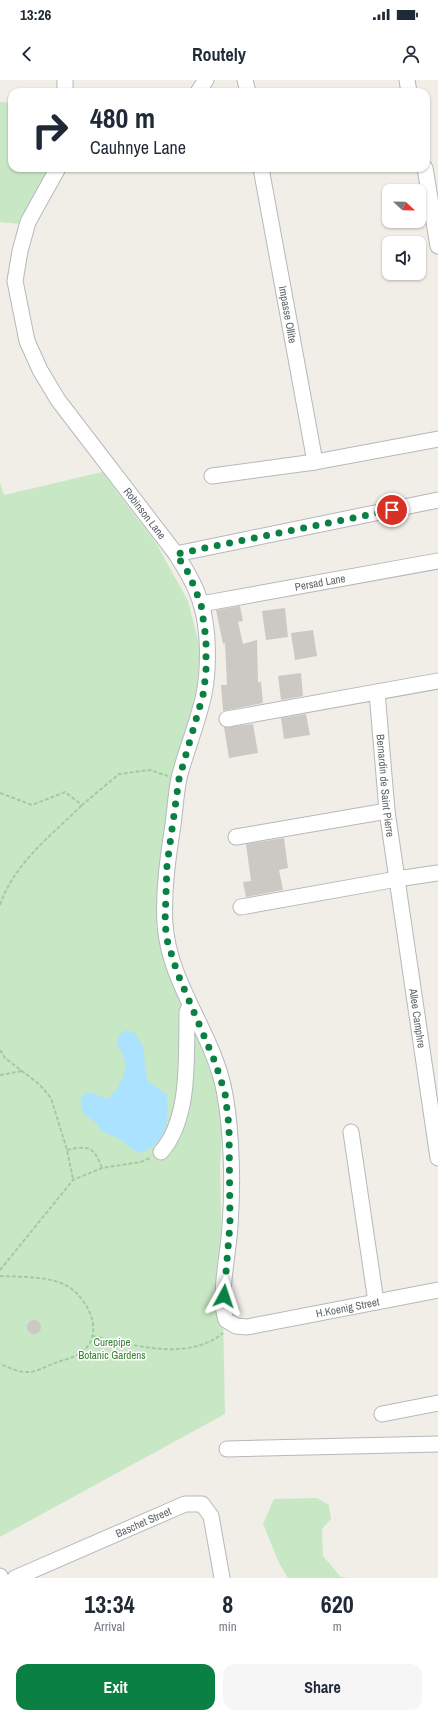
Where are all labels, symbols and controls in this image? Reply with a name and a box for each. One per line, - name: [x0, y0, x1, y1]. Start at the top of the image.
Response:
- text: 13:26: [20, 4, 51, 25]
- text: Routely: [192, 42, 246, 67]
- icon: back: [16, 43, 38, 65]
- icon: person: [400, 43, 422, 65]
- text: 480 m: [90, 99, 155, 137]
- icon: right: [24, 104, 76, 156]
- text: Cauhnye Lane: [90, 135, 186, 160]
- north arrow: [382, 184, 426, 228]
- map controls: [382, 184, 426, 280]
- button: sound: [382, 236, 426, 280]
- street label: Impasse Ollite: [276, 285, 300, 344]
- street label: Robinson Lane: [121, 485, 169, 542]
- pin: [375, 493, 409, 527]
- icon: arrive: [381, 499, 403, 521]
- street label: Persad Lane: [294, 571, 347, 594]
- street label: Bernardin de Saint Pierre: [374, 734, 398, 838]
- street label: Allee Camphre: [406, 987, 429, 1049]
- position arrow: [203, 1275, 245, 1317]
- street label: H.Koenig Street: [315, 1294, 381, 1321]
- park label: Curepipe Botanic Gardens: [78, 1335, 146, 1362]
- street label: Baschet Street: [113, 1504, 174, 1540]
- text: 13:34: [84, 1588, 135, 1620]
- text: 8: [222, 1588, 233, 1620]
- text: 620: [321, 1588, 354, 1620]
- text: Arrival: [94, 1618, 125, 1635]
- text: min: [219, 1618, 237, 1635]
- text: m: [333, 1618, 342, 1635]
- button: Exit: [16, 1664, 215, 1710]
- button: Share: [223, 1664, 422, 1710]

